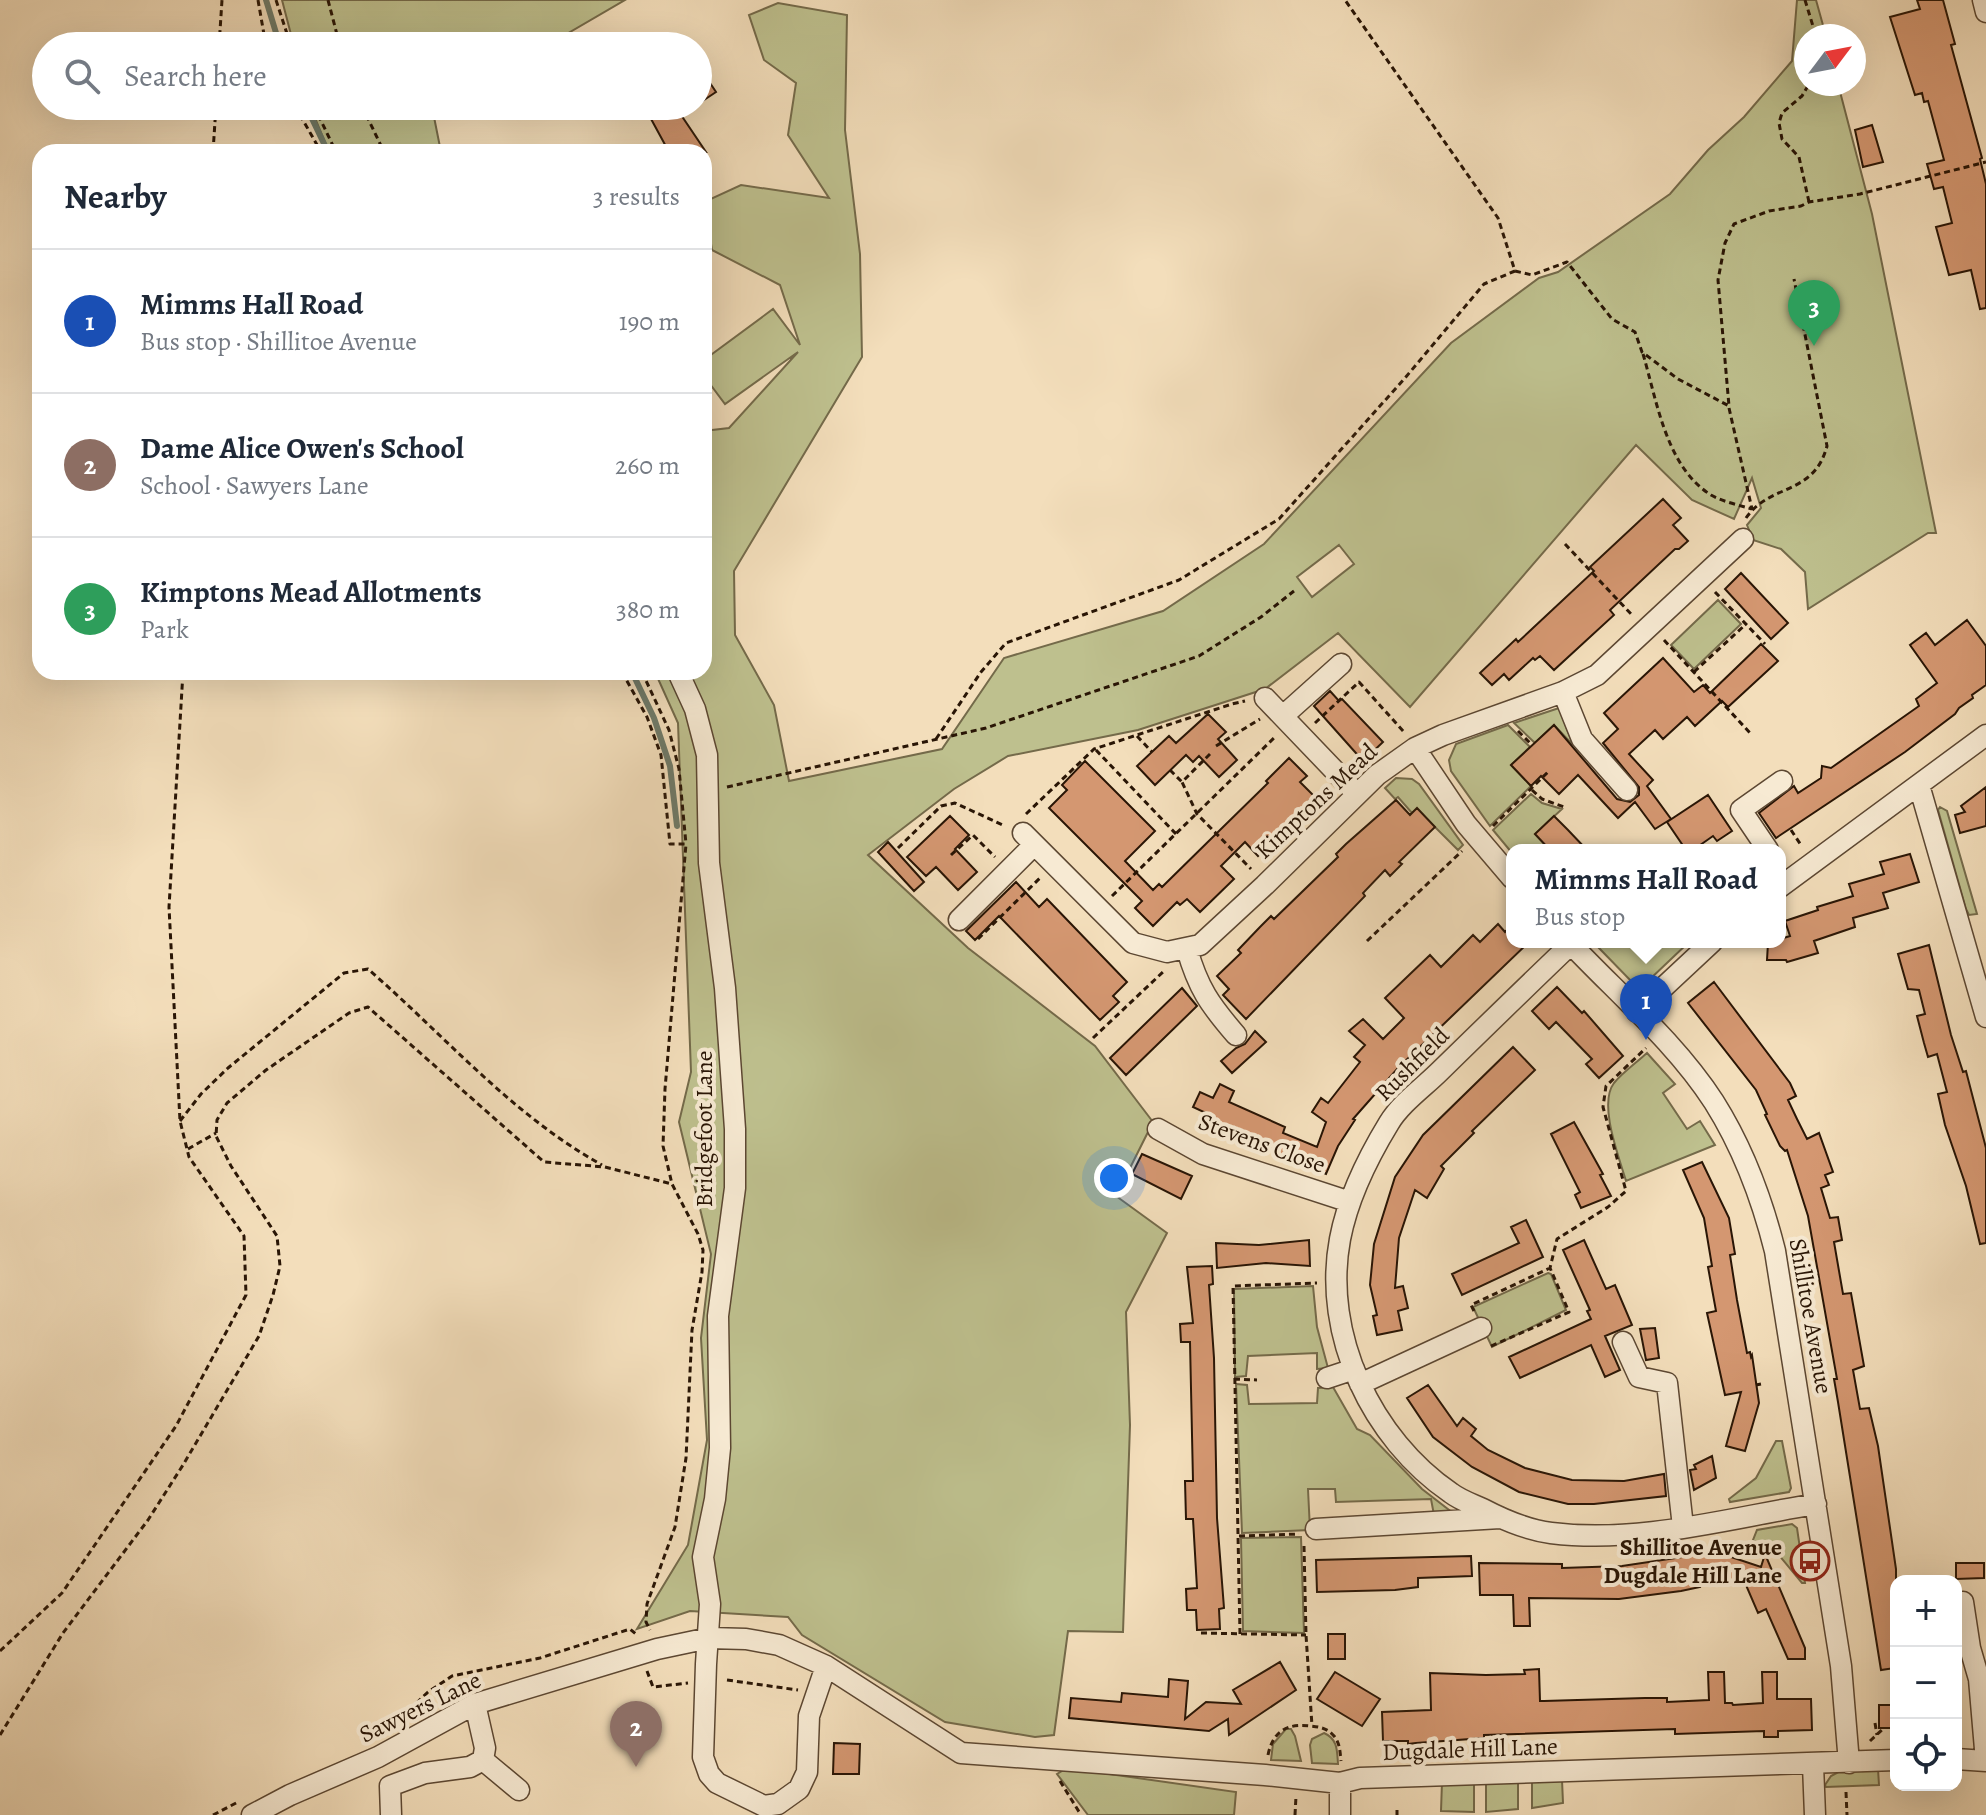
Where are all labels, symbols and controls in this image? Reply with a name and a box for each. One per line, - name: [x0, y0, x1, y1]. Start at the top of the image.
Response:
- north arrow: [1794, 24, 1866, 96]
- search box: [32, 32, 712, 120]
- icon: search: [60, 54, 104, 98]
- text: Search here: [124, 56, 267, 96]
- text: Nearby: [64, 173, 167, 220]
- text: 3 results: [593, 179, 680, 214]
- pin: 3: [1788, 280, 1840, 346]
- text: Mimms Hall Road: [140, 284, 363, 324]
- text: 1: [85, 304, 95, 339]
- text: 190 m: [619, 304, 680, 339]
- text: Bus stop · Shillitoe Avenue: [140, 324, 417, 359]
- text: Dame Alice Owen's School: [140, 428, 464, 468]
- text: 2: [84, 448, 96, 483]
- text: 260 m: [615, 448, 680, 483]
- text: School · Sawyers Lane: [140, 468, 369, 503]
- text: Kimptons Mead Allotments: [140, 572, 482, 612]
- text: 3: [84, 592, 96, 627]
- text: 380 m: [616, 592, 680, 627]
- text: Park: [140, 612, 189, 647]
- street label: Kimptons Mead: [1248, 736, 1384, 866]
- popup: [1506, 844, 1786, 948]
- text: Mimms Hall Road: [1534, 859, 1758, 899]
- text: Bus stop: [1534, 899, 1625, 934]
- pin: 1: [1620, 974, 1672, 1040]
- street label: Rushfield: [1368, 1020, 1456, 1108]
- street label: Bridgefoot Lane: [688, 1050, 720, 1208]
- street label: Stevens Close: [1194, 1105, 1330, 1181]
- your location: [1094, 1158, 1134, 1198]
- street label: Shillitoe Avenue: [1782, 1236, 1840, 1396]
- place label: Shillitoe Avenue Dugdale Hill Lane: [1604, 1531, 1782, 1591]
- bus stop icon: Shillitoe Avenue Dugdale Hill Lane: [1789, 1540, 1831, 1582]
- map controls: [1890, 1575, 1962, 1791]
- button: +: [1890, 1575, 1962, 1647]
- button: −: [1890, 1647, 1962, 1719]
- street label: Sawyers Lane: [354, 1664, 486, 1750]
- pin: 2: [610, 1701, 662, 1767]
- button: locate: [1890, 1719, 1962, 1791]
- street label: Dugdale Hill Lane: [1382, 1730, 1558, 1768]

